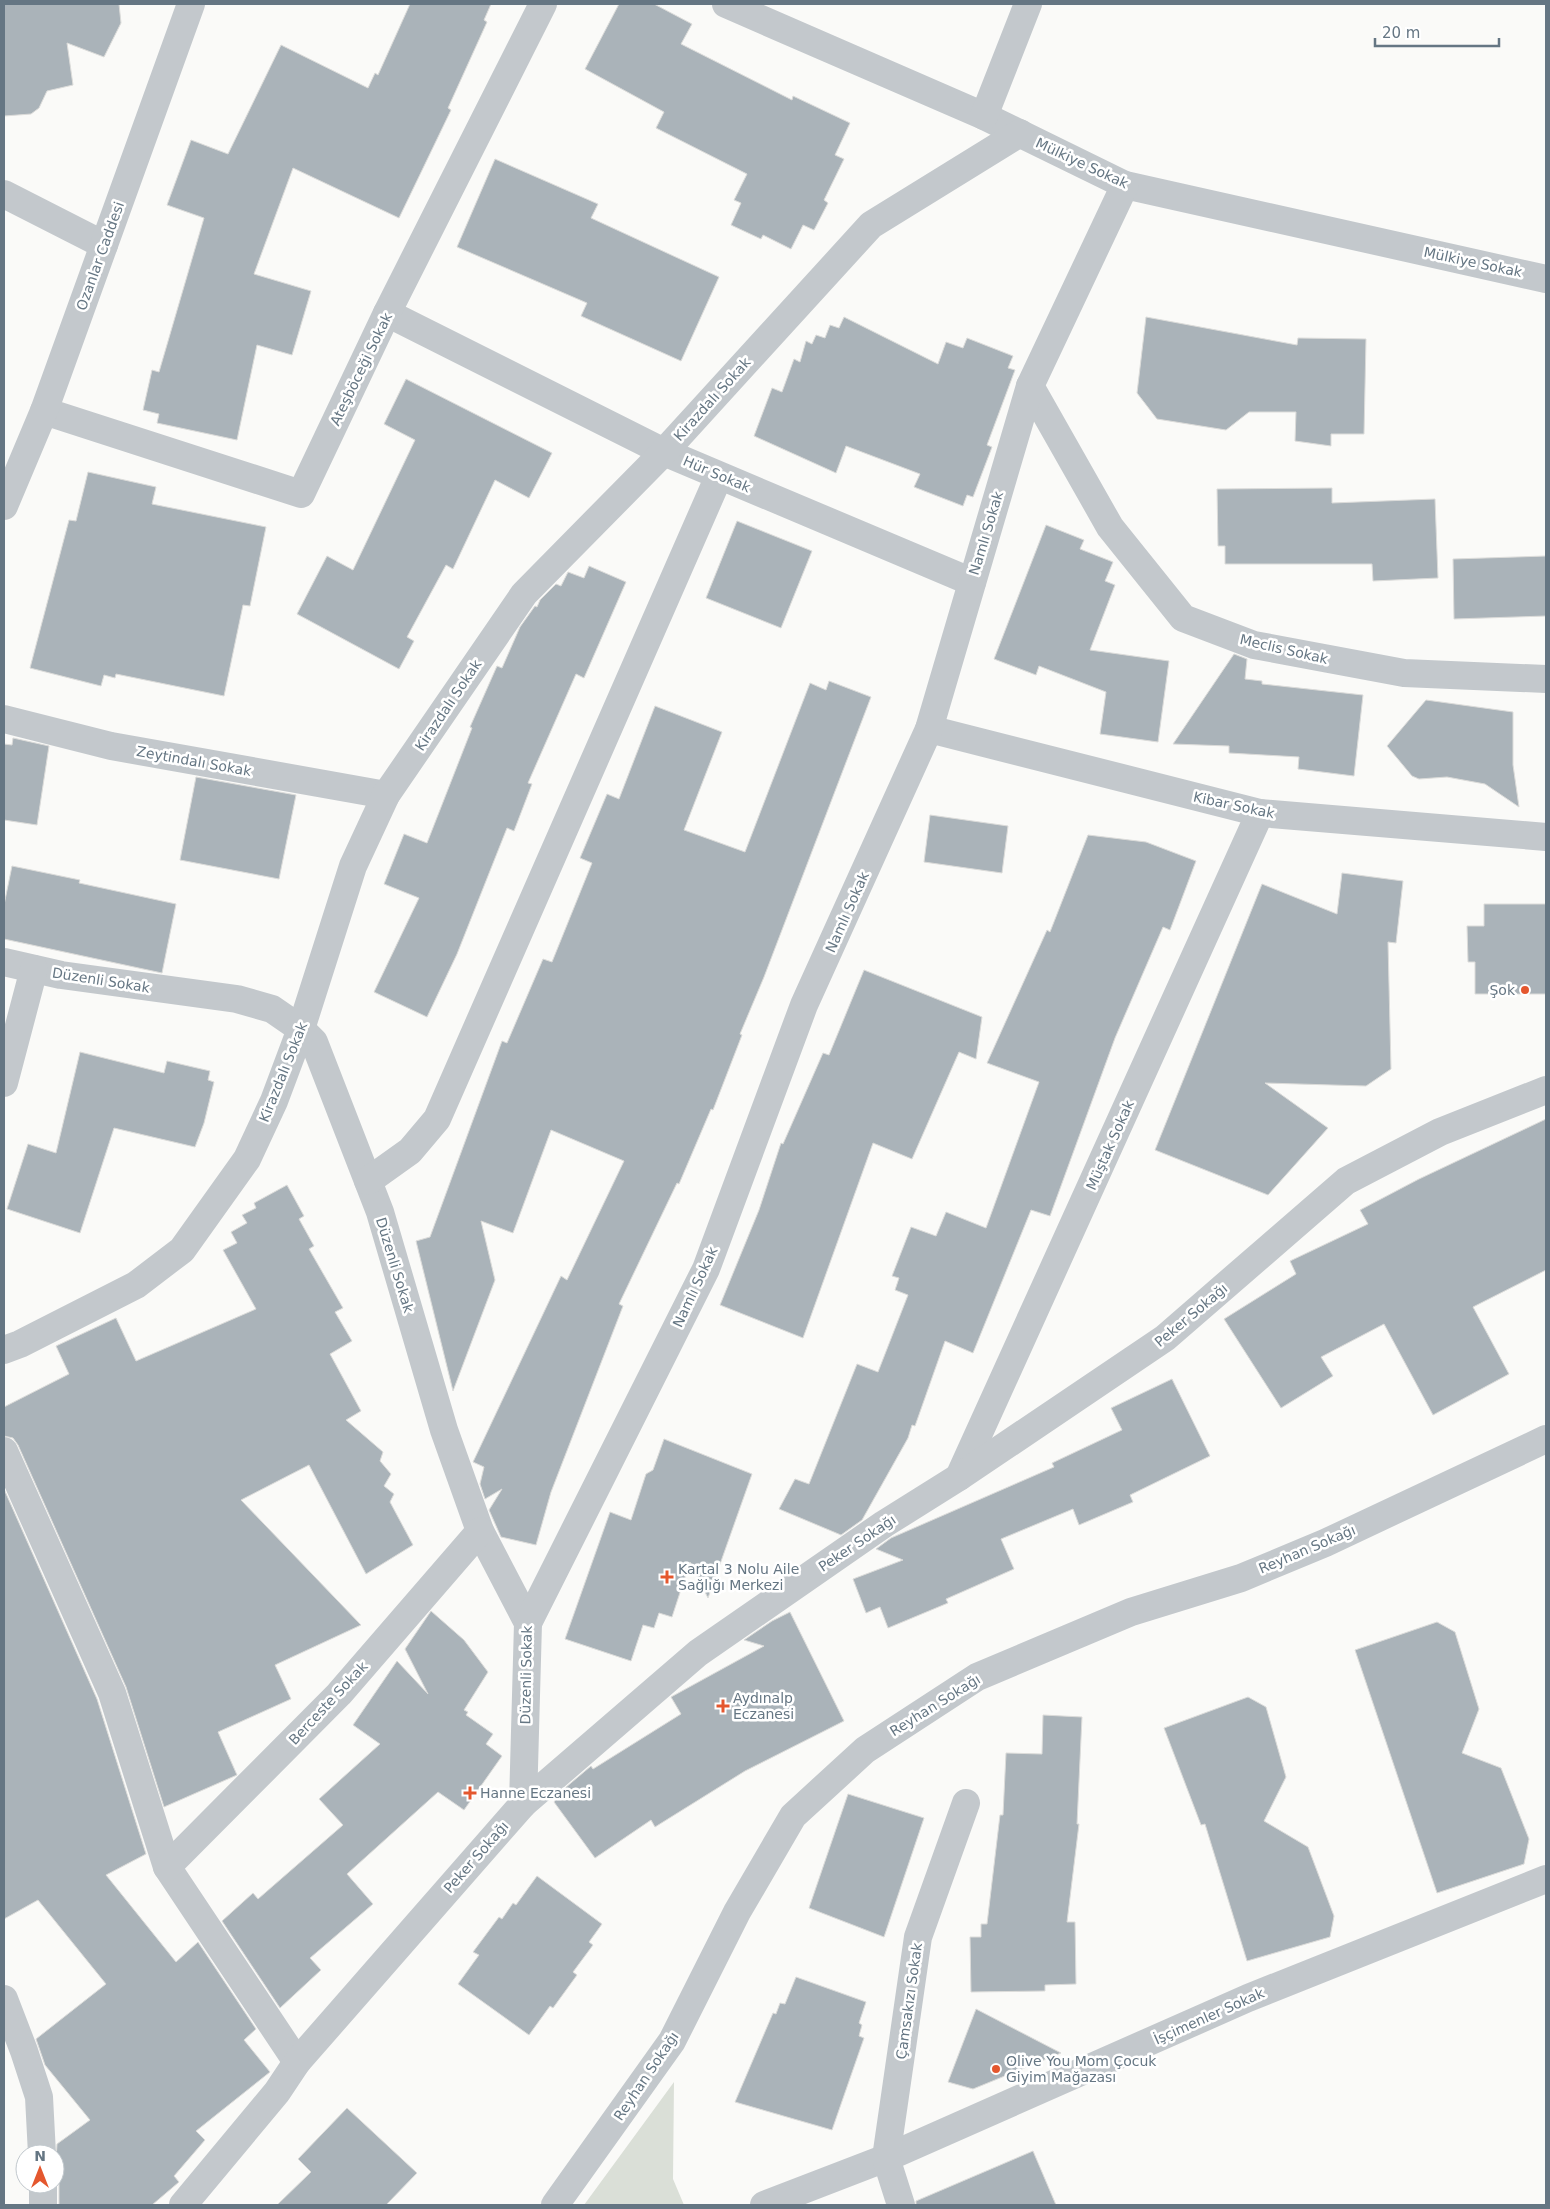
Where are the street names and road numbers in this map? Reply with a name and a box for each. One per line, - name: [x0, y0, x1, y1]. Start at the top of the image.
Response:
- street label: Mülkiye Sokak: [1033, 135, 1132, 192]
- street label: Ozanlar Caddesi: [73, 200, 127, 312]
- street label: Mülkiye Sokak: [1422, 244, 1525, 280]
- street label: Ateşböceği Sokak: [327, 309, 396, 428]
- street label: Kirazdalı Sokak: [670, 353, 754, 444]
- street label: Hür Sokak: [681, 453, 754, 496]
- street label: Namlı Sokak: [966, 488, 1007, 577]
- street label: Meclis Sokak: [1238, 631, 1330, 667]
- street label: Kirazdalı Sokak: [412, 656, 485, 754]
- street label: Zeytindalı Sokak: [135, 743, 254, 779]
- street label: Kibar Sokak: [1192, 789, 1277, 822]
- street label: Namlı Sokak: [822, 868, 872, 955]
- street label: Düzenli Sokak: [51, 964, 152, 996]
- street label: Kirazdalı Sokak: [256, 1019, 311, 1124]
- street label: Müştak Sokak: [1083, 1097, 1137, 1193]
- street label: Düzenli Sokak: [373, 1215, 417, 1315]
- street label: Namlı Sokak: [669, 1243, 721, 1330]
- street label: Peker Sokağı: [1152, 1280, 1230, 1350]
- street label: Peker Sokağı: [815, 1511, 899, 1575]
- street label: Reyhan Sokağı: [1256, 1521, 1358, 1577]
- street label: Düzenli Sokak: [517, 1625, 535, 1724]
- street label: Berceste Sokak: [285, 1657, 371, 1748]
- street label: Reyhan Sokağı: [887, 1671, 983, 1739]
- street label: Peker Sokağı: [441, 1818, 511, 1896]
- street label: Çamsakızı Sokak: [893, 1941, 925, 2060]
- street label: İşçimenler Sokak: [1151, 1983, 1267, 2047]
- street label: Reyhan Sokağı: [610, 2029, 682, 2123]

